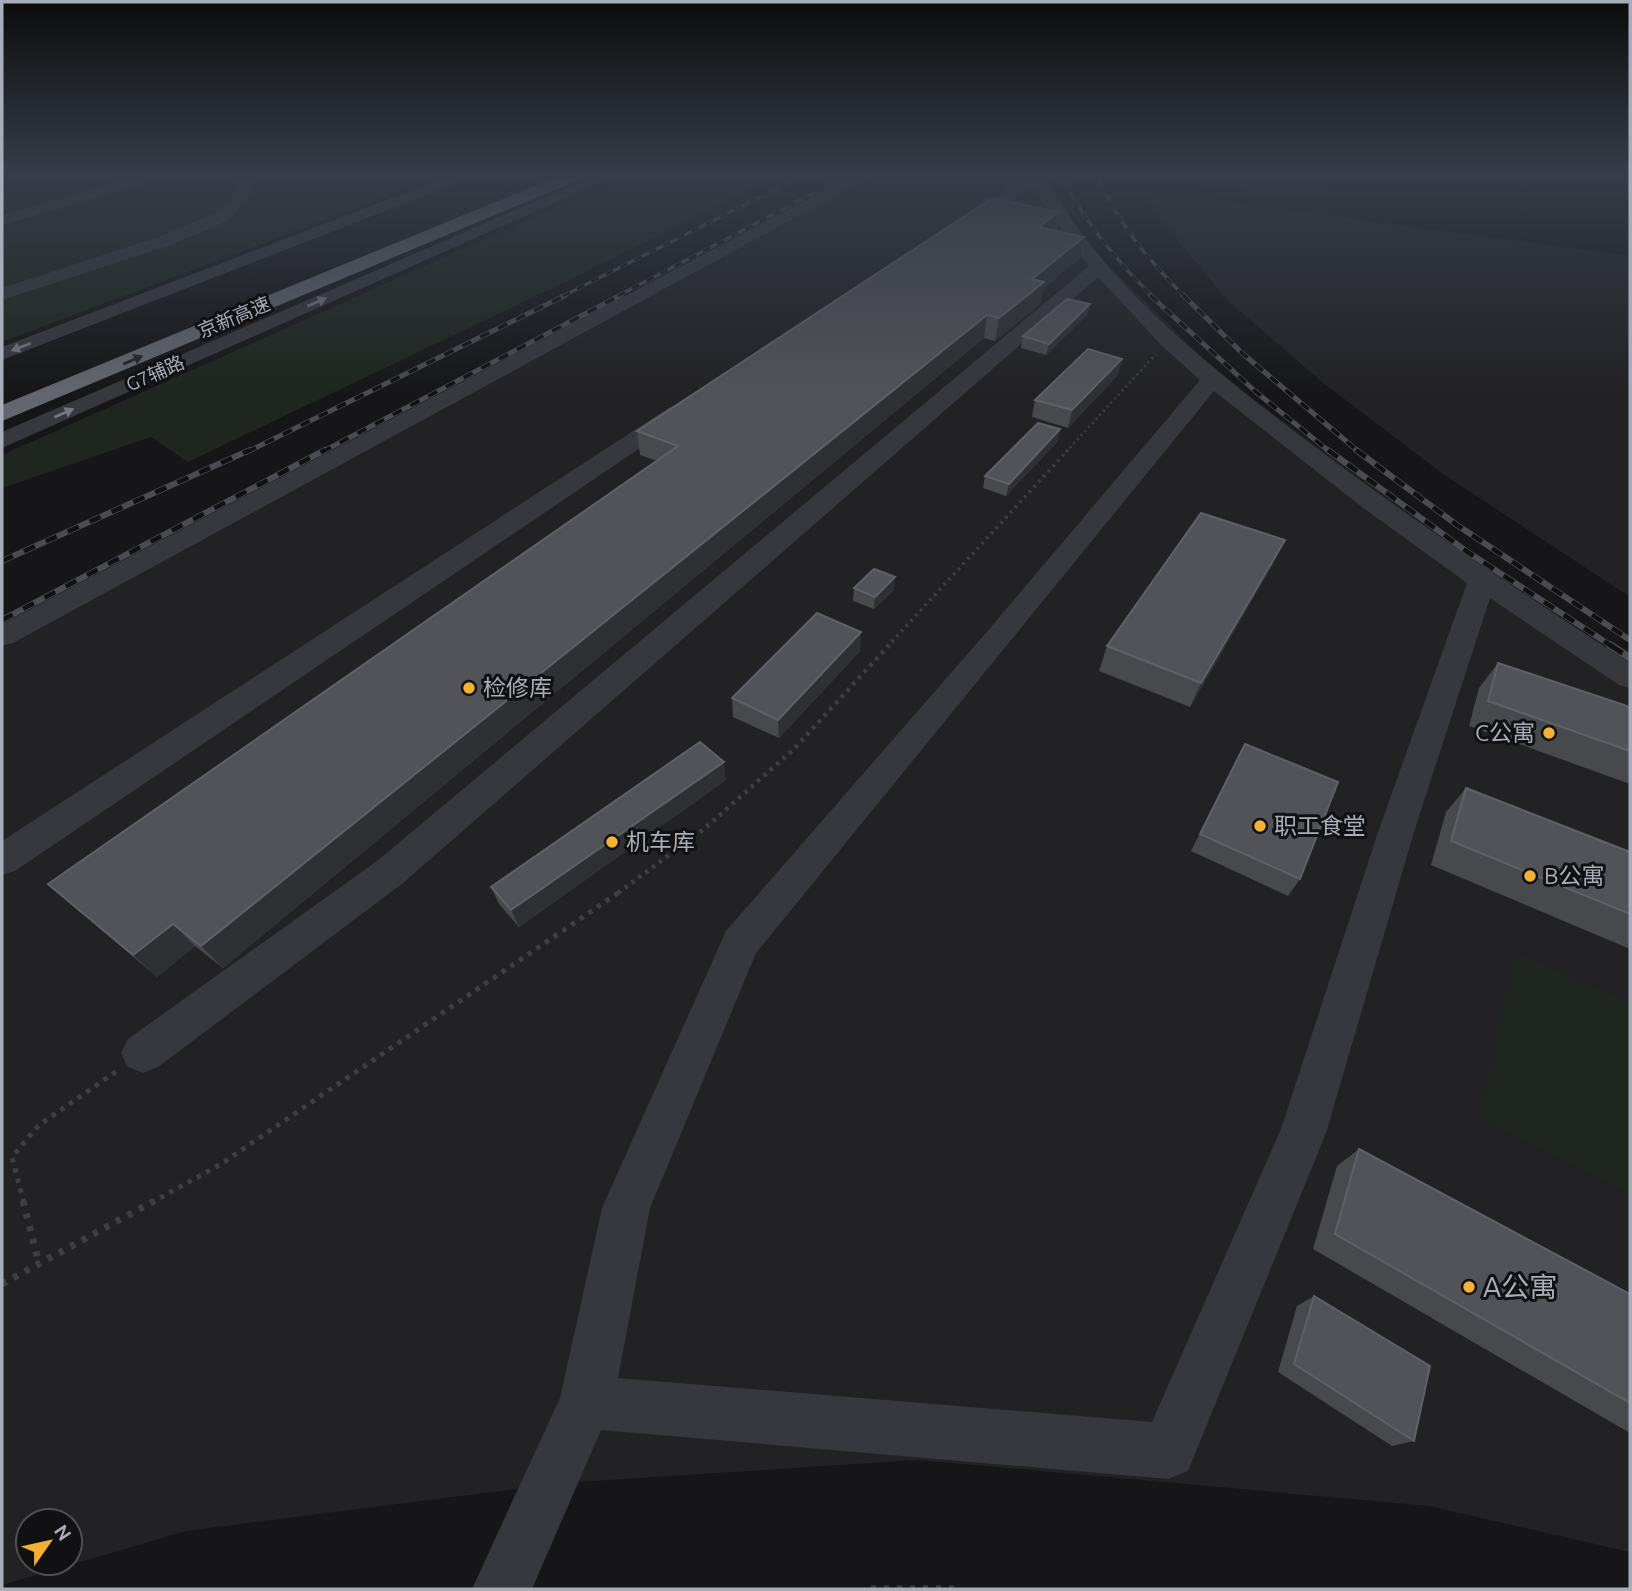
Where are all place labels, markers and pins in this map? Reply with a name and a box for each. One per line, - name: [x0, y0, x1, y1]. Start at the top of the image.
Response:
- place label: 检修库: [483, 675, 552, 700]
- marker: 检修库: [461, 680, 477, 696]
- place label: C公寓: [1475, 720, 1535, 745]
- marker: C公寓: [1541, 725, 1557, 741]
- place label: 职工食堂: [1274, 813, 1366, 838]
- marker: 职工食堂: [1252, 818, 1268, 834]
- place label: 机车库: [626, 829, 695, 854]
- marker: 机车库: [604, 834, 620, 850]
- place label: B公寓: [1544, 863, 1605, 888]
- marker: B公寓: [1522, 868, 1538, 884]
- place label: A公寓: [1483, 1271, 1557, 1302]
- marker: A公寓: [1461, 1279, 1477, 1295]

